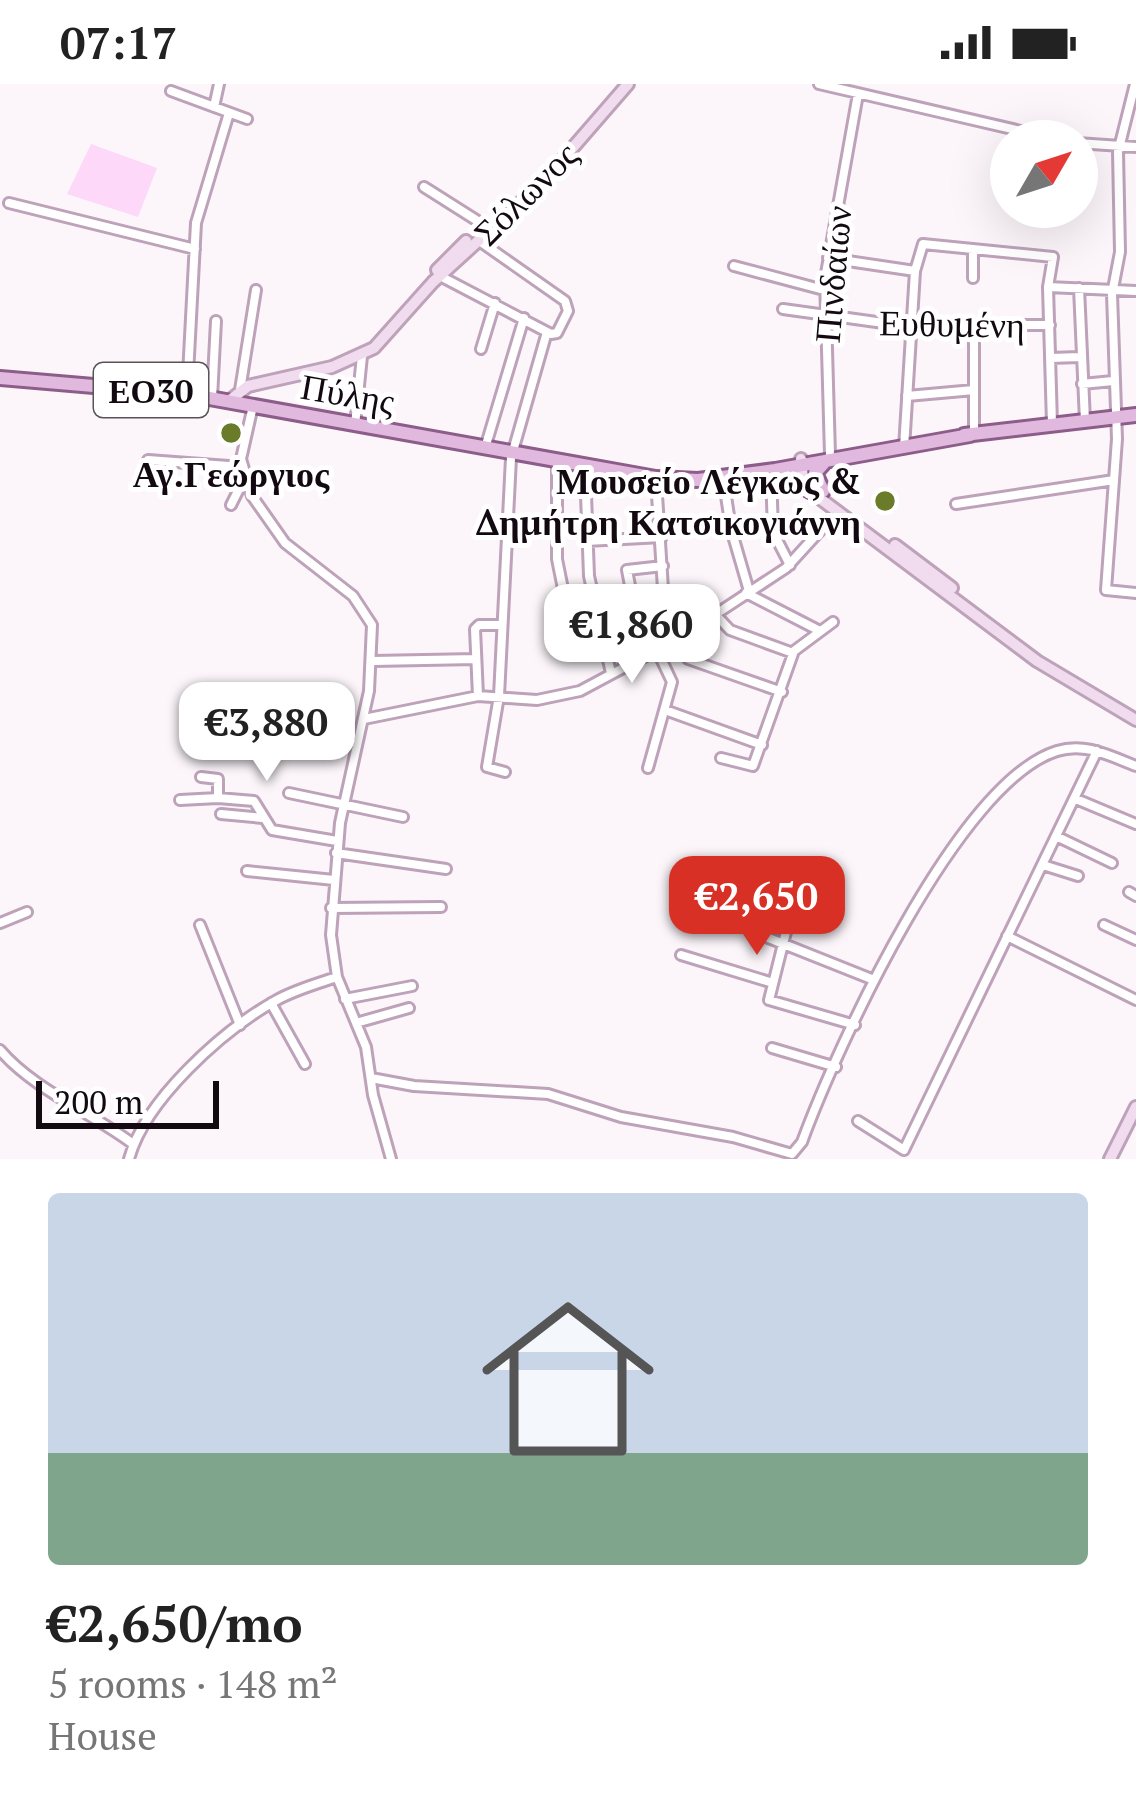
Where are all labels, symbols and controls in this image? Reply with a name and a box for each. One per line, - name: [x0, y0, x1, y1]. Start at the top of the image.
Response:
- text: 07:17: [60, 12, 177, 72]
- north arrow: [990, 120, 1098, 228]
- map controls: [990, 120, 1098, 228]
- street label: Σόλωνος: [463, 131, 587, 255]
- street label: Πινδαίων: [803, 203, 861, 345]
- street label: Ευθυμένη: [879, 298, 1025, 348]
- street label: Πύλης: [298, 362, 398, 424]
- road number: ΕΟ30: [94, 363, 208, 417]
- marker: Αγ.Γεώργιος: [218, 420, 244, 446]
- place label: Αγ.Γεώργιος: [133, 450, 330, 497]
- place label: Μουσείο Λέγκως & Δημήτρη Κατσικογιάννη: [475, 457, 861, 545]
- marker: Μουσείο Λέγκως & Δημήτρη Κατσικογιάννη: [872, 488, 898, 514]
- pin: €1,860: [534, 584, 730, 686]
- text: €1,860: [571, 597, 693, 649]
- pin: €3,880: [169, 682, 365, 784]
- text: €3,880: [206, 695, 328, 747]
- pin: €2,650: [659, 856, 855, 958]
- text: €2,650: [696, 869, 818, 921]
- scale bar: [36, 1075, 219, 1128]
- text: 200 m: [54, 1080, 143, 1123]
- icon: home: [460, 1271, 676, 1487]
- text: €2,650/mo: [48, 1589, 303, 1657]
- text: 5 rooms · 148 m²: [48, 1657, 338, 1709]
- text: House: [48, 1709, 157, 1761]

